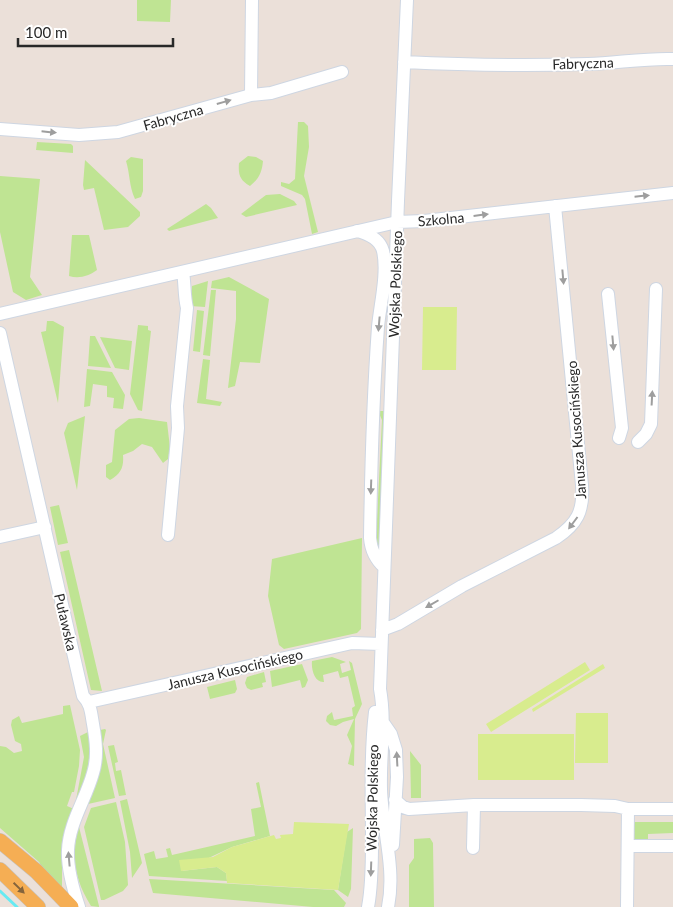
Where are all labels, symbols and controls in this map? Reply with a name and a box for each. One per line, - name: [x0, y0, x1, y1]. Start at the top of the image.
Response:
- scale bar: [18, 15, 172, 47]
- text: 100 m: [25, 23, 67, 41]
- street label: Fabryczna: [552, 53, 614, 73]
- one-way arrow: [217, 98, 232, 106]
- street label: Fabryczna: [141, 100, 205, 134]
- one-way arrow: [41, 128, 57, 136]
- one-way arrow: [634, 192, 650, 200]
- street label: Szkolna: [417, 209, 465, 229]
- one-way arrow: [473, 211, 489, 219]
- street label: Wojska Polskiego: [385, 230, 405, 338]
- one-way arrow: [559, 269, 567, 285]
- one-way arrow: [375, 317, 383, 333]
- one-way arrow: [609, 335, 617, 351]
- street label: Janusza Kusocińskiego: [563, 360, 589, 500]
- one-way arrow: [649, 390, 657, 406]
- one-way arrow: [367, 479, 375, 495]
- one-way arrow: [567, 516, 578, 529]
- street label: Puławska: [51, 592, 81, 652]
- one-way arrow: [426, 599, 439, 608]
- street label: Janusza Kusocińskiego: [165, 645, 305, 693]
- street label: Wojska Polskiego: [363, 744, 381, 852]
- one-way arrow: [392, 750, 400, 766]
- one-way arrow: [65, 851, 73, 867]
- one-way arrow: [367, 862, 375, 878]
- one-way arrow: [13, 882, 25, 894]

